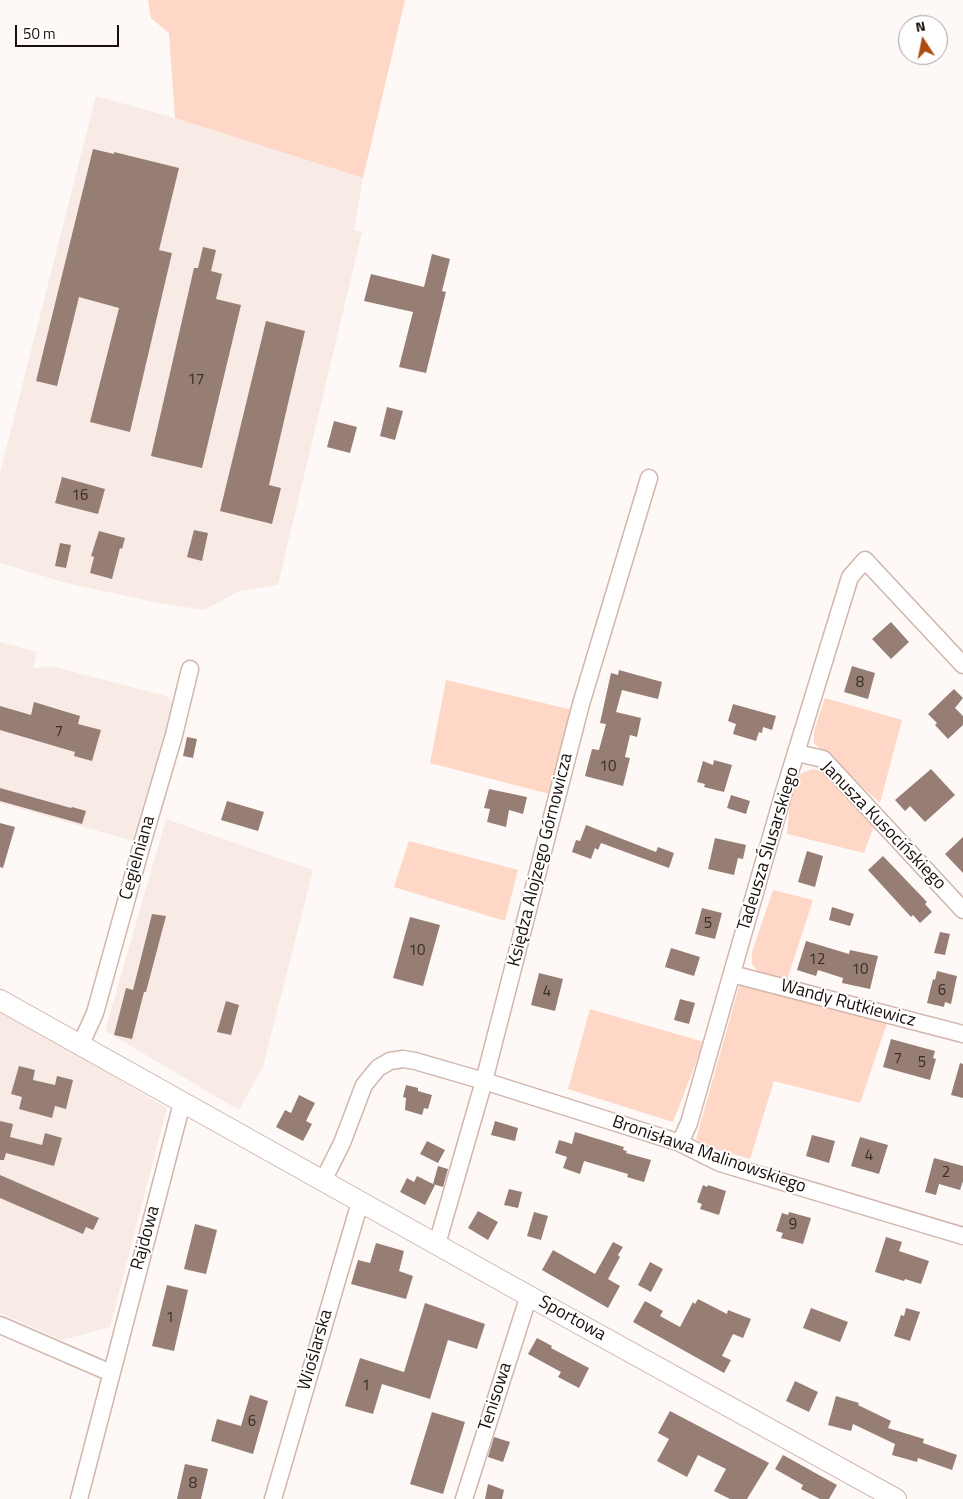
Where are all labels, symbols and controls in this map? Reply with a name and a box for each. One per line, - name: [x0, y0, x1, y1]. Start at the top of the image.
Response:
- scale bar: [18, 15, 121, 47]
- north arrow: [898, 15, 948, 65]
- text: N: [913, 15, 927, 37]
- text: 50 m: [23, 22, 56, 45]
- house number: 17: [188, 371, 204, 389]
- house number: 16: [72, 487, 88, 505]
- house number: 8: [856, 674, 864, 692]
- house number: 7: [55, 723, 63, 741]
- street label: Księdza Alojzego Górnowicza: [504, 751, 578, 969]
- street label: Janusza Kusocińskiego: [816, 757, 950, 895]
- house number: 10: [600, 758, 616, 776]
- street label: Tadeusza Ślusarskiego: [734, 764, 804, 934]
- street label: Cegielniana: [116, 813, 160, 903]
- house number: 5: [704, 915, 712, 933]
- house number: 10: [409, 942, 425, 960]
- house number: 12: [809, 951, 825, 969]
- house number: 10: [852, 961, 868, 979]
- street label: Wandy Rutkiewicz: [778, 976, 918, 1032]
- house number: 6: [938, 982, 946, 1000]
- house number: 4: [543, 983, 551, 1001]
- house number: 7: [894, 1050, 902, 1068]
- house number: 5: [918, 1054, 926, 1072]
- street label: Bronisława Malinowskiego: [609, 1112, 809, 1198]
- house number: 4: [865, 1147, 873, 1165]
- house number: 2: [942, 1164, 950, 1182]
- street label: Rajdowa: [127, 1204, 165, 1272]
- house number: 9: [789, 1216, 797, 1234]
- street label: Sportowa: [535, 1292, 609, 1346]
- street label: Wioślarska: [294, 1307, 338, 1393]
- house number: 1: [166, 1309, 174, 1327]
- street label: Tenisowa: [475, 1360, 517, 1434]
- house number: 1: [362, 1377, 370, 1395]
- house number: 6: [248, 1413, 256, 1431]
- house number: 8: [189, 1475, 197, 1493]

